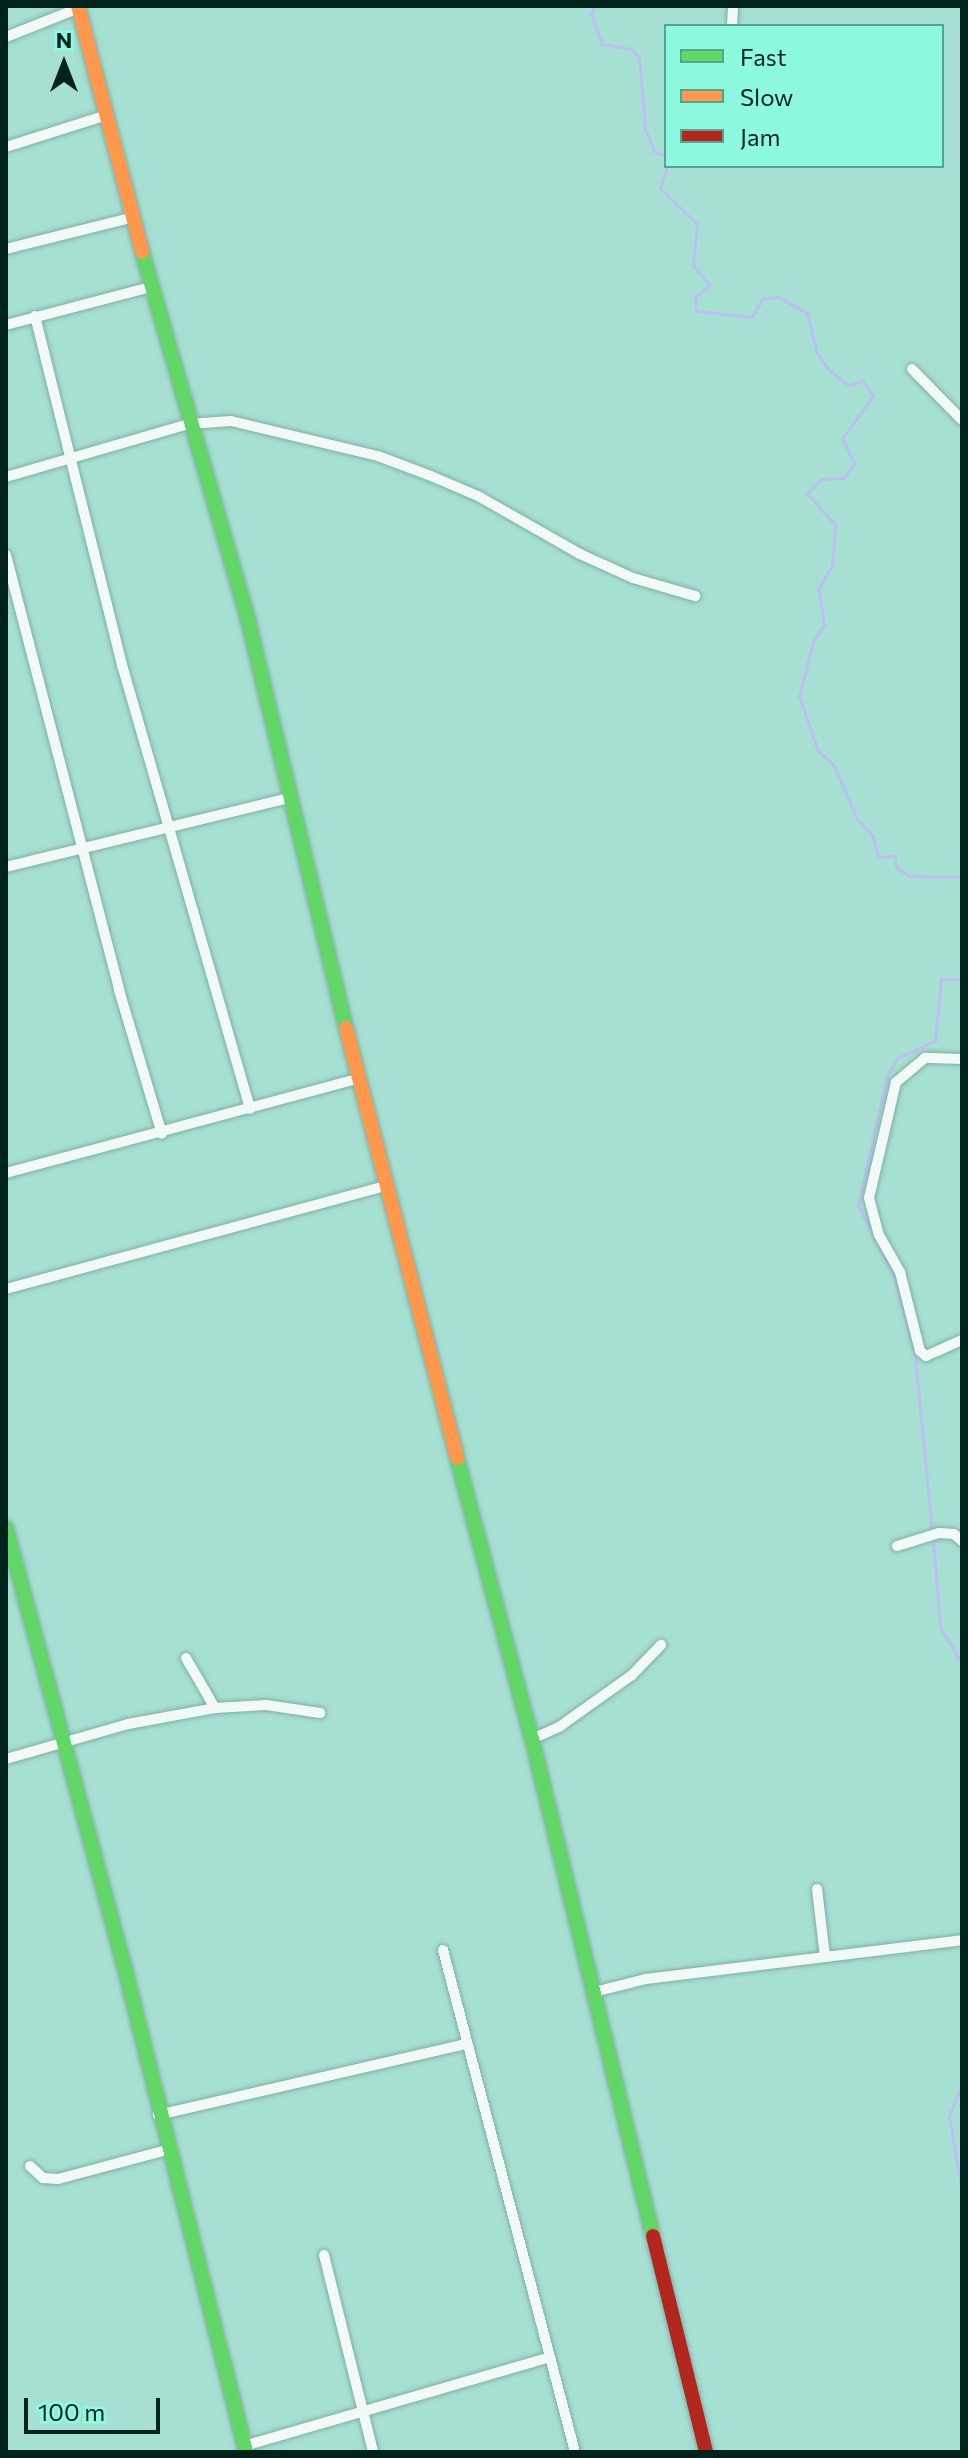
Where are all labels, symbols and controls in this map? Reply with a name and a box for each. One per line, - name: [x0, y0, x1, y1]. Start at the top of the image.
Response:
- north arrow: [24, 24, 104, 104]
- legend: [664, 24, 944, 168]
- text: N: [56, 26, 72, 53]
- text: Fast: [740, 42, 787, 71]
- text: Slow: [740, 82, 793, 111]
- text: Jam: [740, 122, 780, 151]
- scale bar: [28, 2382, 164, 2432]
- text: 100 m: [38, 2397, 105, 2426]

